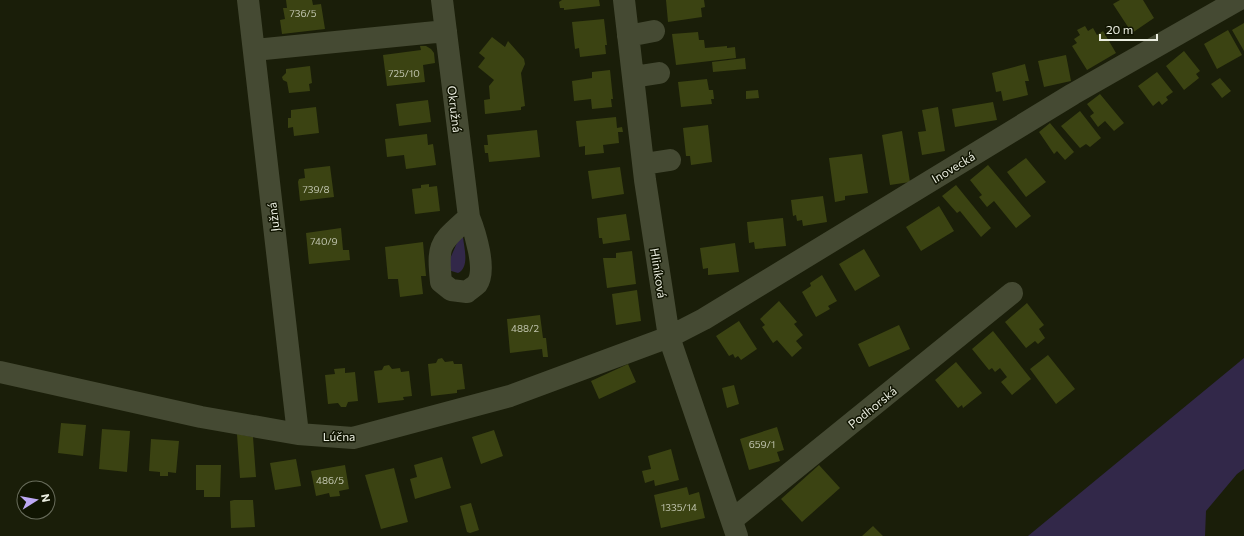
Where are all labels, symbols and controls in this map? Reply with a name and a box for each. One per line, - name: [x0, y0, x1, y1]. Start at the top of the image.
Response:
- house number: 736/5: [289, 7, 317, 19]
- scale bar: [1100, 16, 1157, 42]
- text: 20 m: [1106, 22, 1133, 36]
- house number: 725/10: [388, 67, 420, 79]
- street label: Okružná: [445, 85, 465, 133]
- street label: Inovecká: [929, 149, 977, 185]
- house number: 739/8: [302, 183, 330, 195]
- street label: Južná: [264, 202, 283, 232]
- house number: 740/9: [310, 235, 338, 247]
- street label: Hliníková: [648, 247, 670, 299]
- house number: 488/2: [511, 322, 539, 334]
- street label: Podhorská: [845, 383, 899, 431]
- street label: Lúčna: [323, 429, 355, 443]
- house number: 659/1: [749, 438, 775, 450]
- house number: 486/5: [316, 474, 344, 486]
- north arrow: [16, 480, 56, 520]
- text: N: [39, 493, 53, 503]
- house number: 1335/14: [661, 501, 697, 513]

